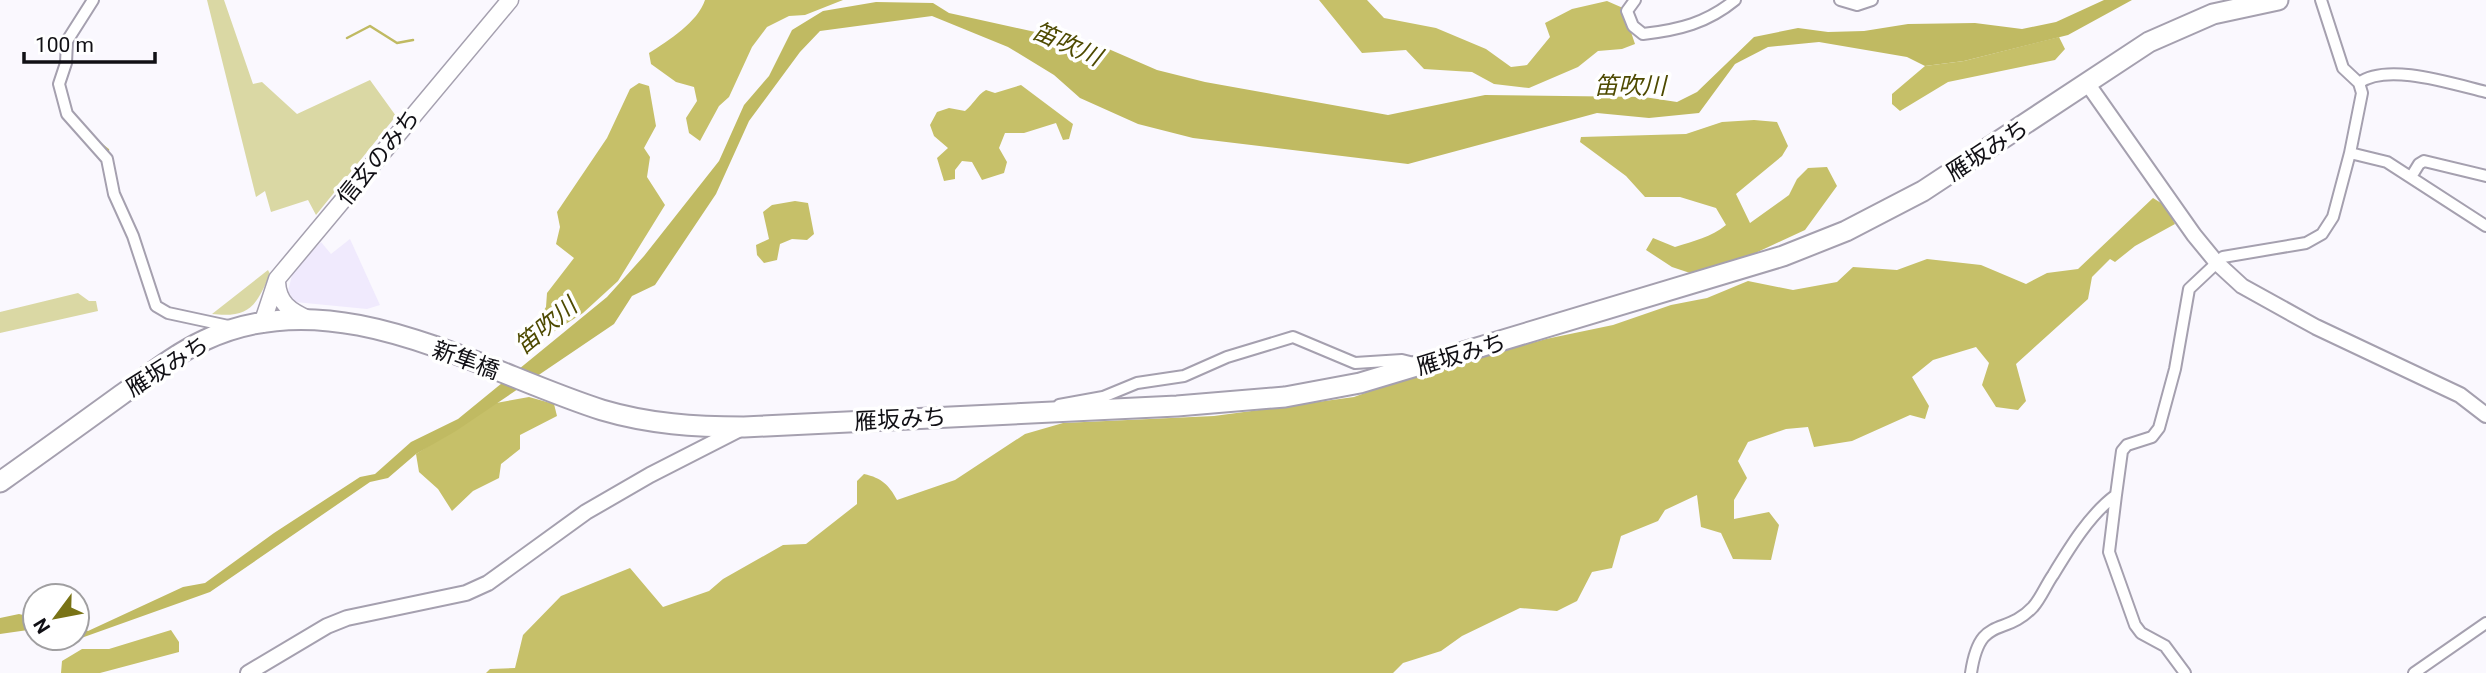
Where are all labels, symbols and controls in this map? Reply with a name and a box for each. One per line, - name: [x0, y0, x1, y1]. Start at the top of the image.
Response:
- water label: 笛吹川: [1028, 17, 1108, 73]
- scale bar: [24, 21, 156, 65]
- text: 100 m: [35, 33, 94, 57]
- water label: 笛吹川: [1594, 72, 1669, 100]
- street label: 信玄のみち: [332, 104, 425, 210]
- street label: 雁坂みち: [1941, 114, 2033, 187]
- water label: 笛吹川: [509, 290, 585, 360]
- street label: 雁坂みち: [1413, 328, 1509, 381]
- street label: 雁坂みち: [121, 331, 213, 402]
- street label: 新隼橋: [429, 336, 503, 385]
- street label: 雁坂みち: [853, 404, 947, 435]
- north arrow: [21, 582, 91, 652]
- text: N: [29, 614, 55, 638]

